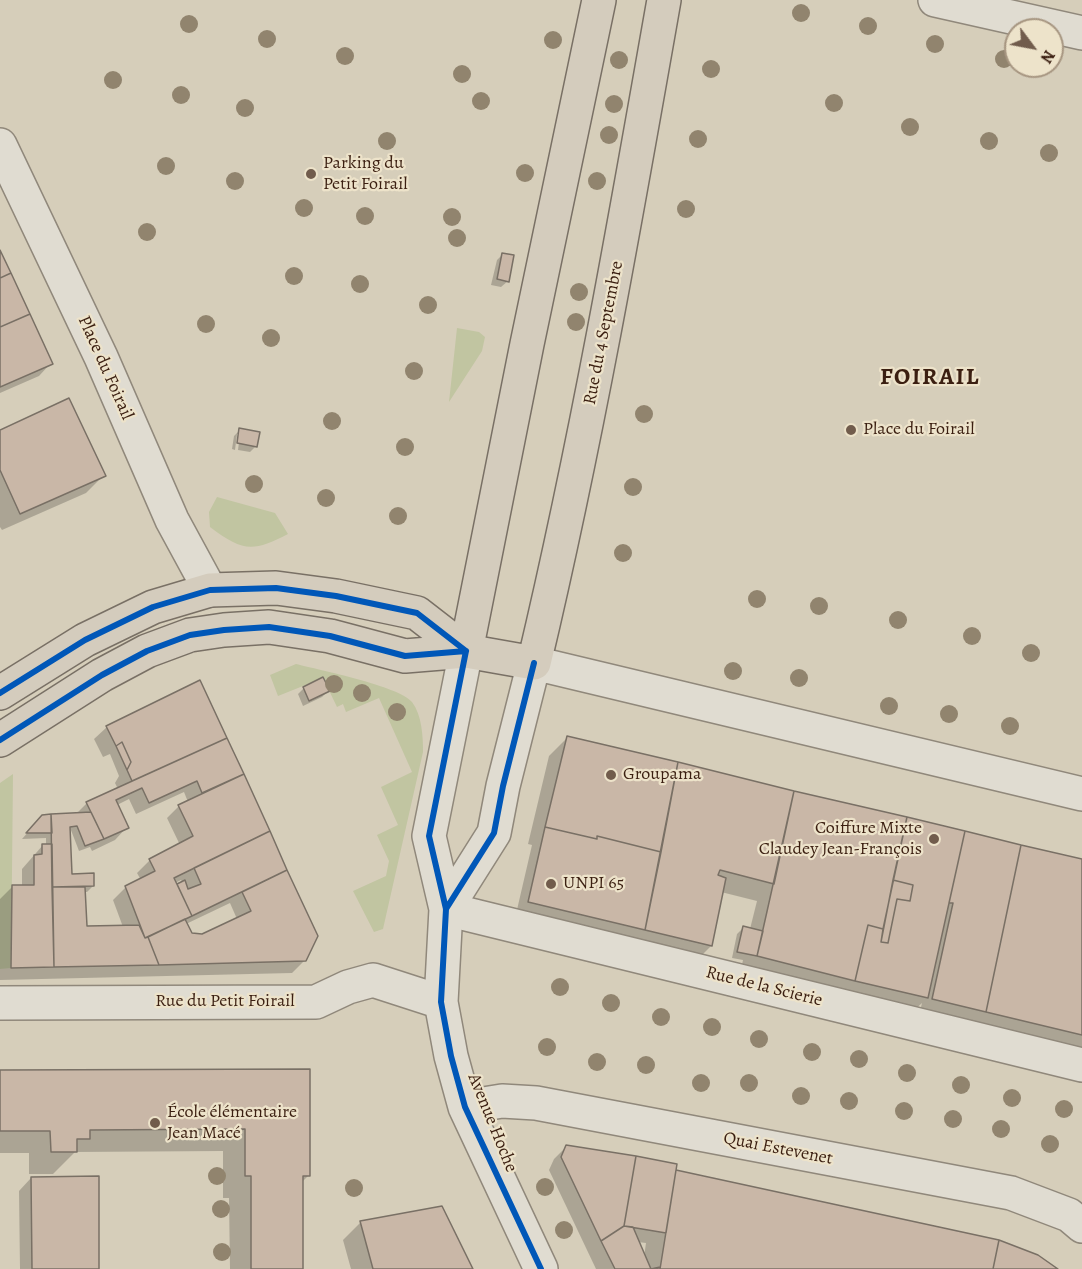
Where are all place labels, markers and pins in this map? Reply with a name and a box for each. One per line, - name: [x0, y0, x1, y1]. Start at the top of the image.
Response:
- place label: Parking du Petit Foirail: [323, 153, 408, 195]
- marker: Parking du Petit Foirail: [304, 167, 318, 181]
- place label: Place du Foirail: [863, 419, 975, 441]
- marker: Place du Foirail: [844, 423, 858, 437]
- place label: Groupama: [623, 764, 701, 786]
- marker: Groupama: [604, 768, 618, 782]
- place label: Coiffure Mixte Claudey Jean-François: [759, 818, 922, 860]
- marker: Coiffure Mixte Claudey Jean-François: [927, 832, 941, 846]
- place label: UNPI 65: [563, 873, 624, 895]
- marker: UNPI 65: [544, 877, 558, 891]
- place label: École élémentaire Jean Macé: [167, 1102, 297, 1144]
- marker: École élémentaire Jean Macé: [148, 1116, 162, 1130]

